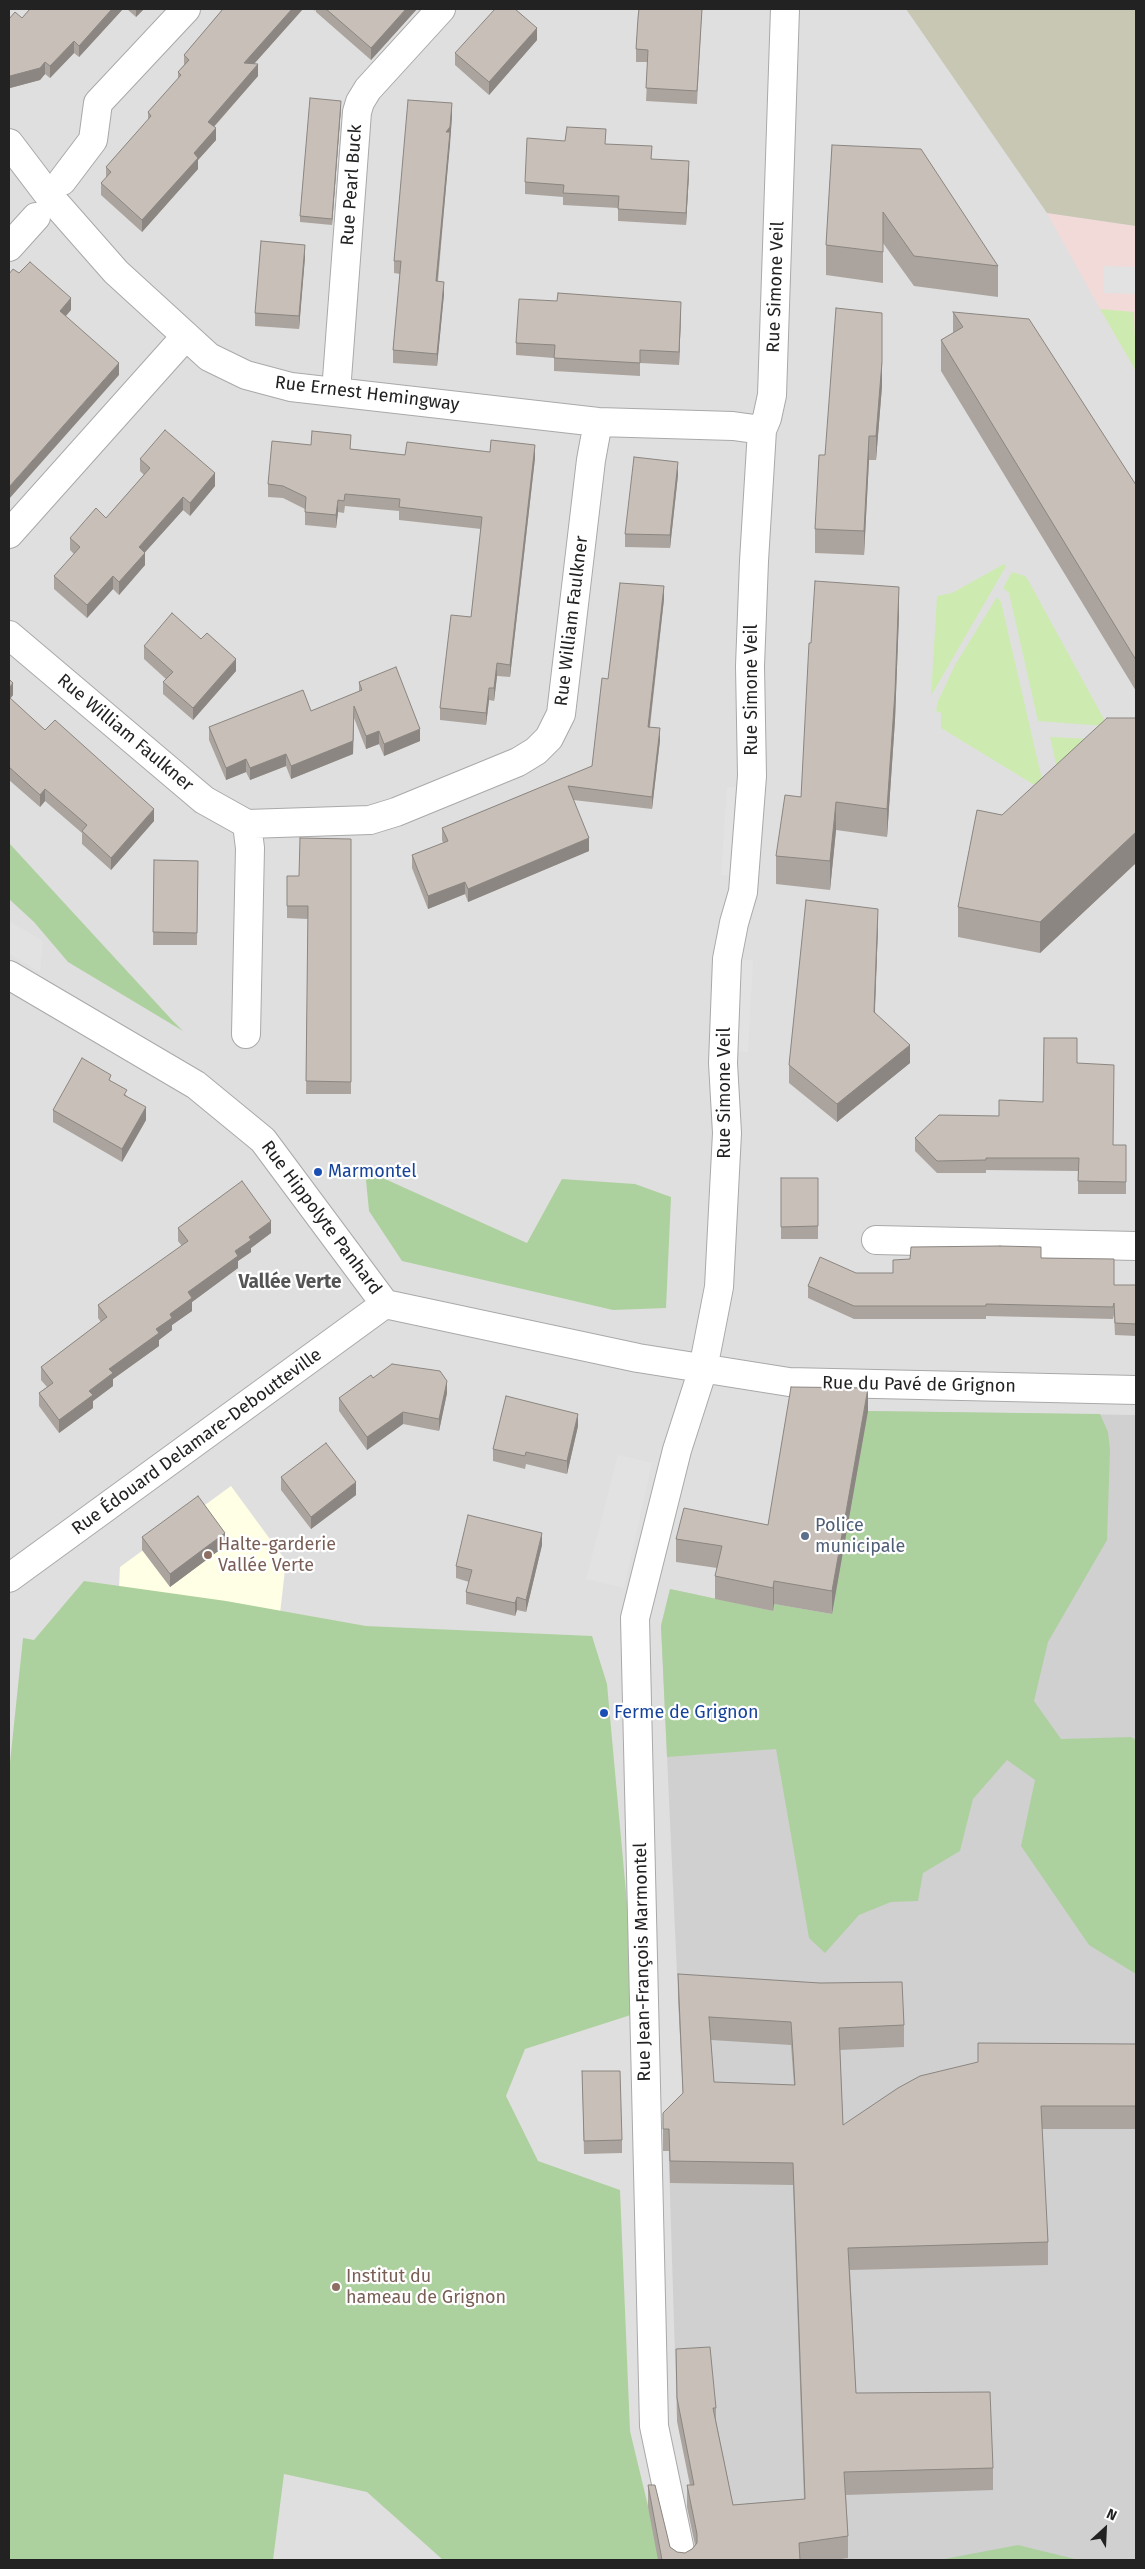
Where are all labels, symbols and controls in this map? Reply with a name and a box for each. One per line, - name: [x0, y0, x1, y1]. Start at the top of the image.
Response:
- street label: Rue Pearl Buck: [337, 124, 367, 246]
- street label: Rue Simone Veil: [763, 221, 789, 353]
- street label: Rue Ernest Hemingway: [273, 372, 461, 416]
- street label: Rue William Faulkner: [551, 535, 593, 707]
- street label: Rue Simone Veil: [741, 624, 763, 756]
- street label: Rue William Faulkner: [52, 670, 198, 796]
- street label: Rue Simone Veil: [714, 1027, 736, 1159]
- street label: Rue Hippolyte Panhard: [256, 1137, 386, 1299]
- place label: Marmontel: [328, 1161, 417, 1183]
- marker: Marmontel: [312, 1166, 324, 1178]
- district label: Vallée Verte: [239, 1272, 341, 1294]
- street label: Rue Édouard Delamare-Deboutteville: [68, 1344, 326, 1540]
- street label: Rue du Pavé de Grignon: [822, 1373, 1016, 1397]
- place label: Police municipale: [815, 1515, 905, 1558]
- marker: Police municipale: [799, 1530, 811, 1542]
- place label: Halte-garderie Vallée Verte: [218, 1534, 336, 1576]
- marker: Halte-garderie Vallée Verte: [202, 1549, 214, 1561]
- place label: Ferme de Grignon: [614, 1702, 759, 1724]
- marker: Ferme de Grignon: [598, 1707, 610, 1719]
- street label: Rue Jean-François Marmontel: [630, 1842, 656, 2082]
- place label: Institut du hameau de Grignon: [346, 2266, 506, 2308]
- marker: Institut du hameau de Grignon: [330, 2281, 342, 2293]
- north arrow: [1080, 2504, 1130, 2554]
- text: N: [1104, 2505, 1119, 2525]

